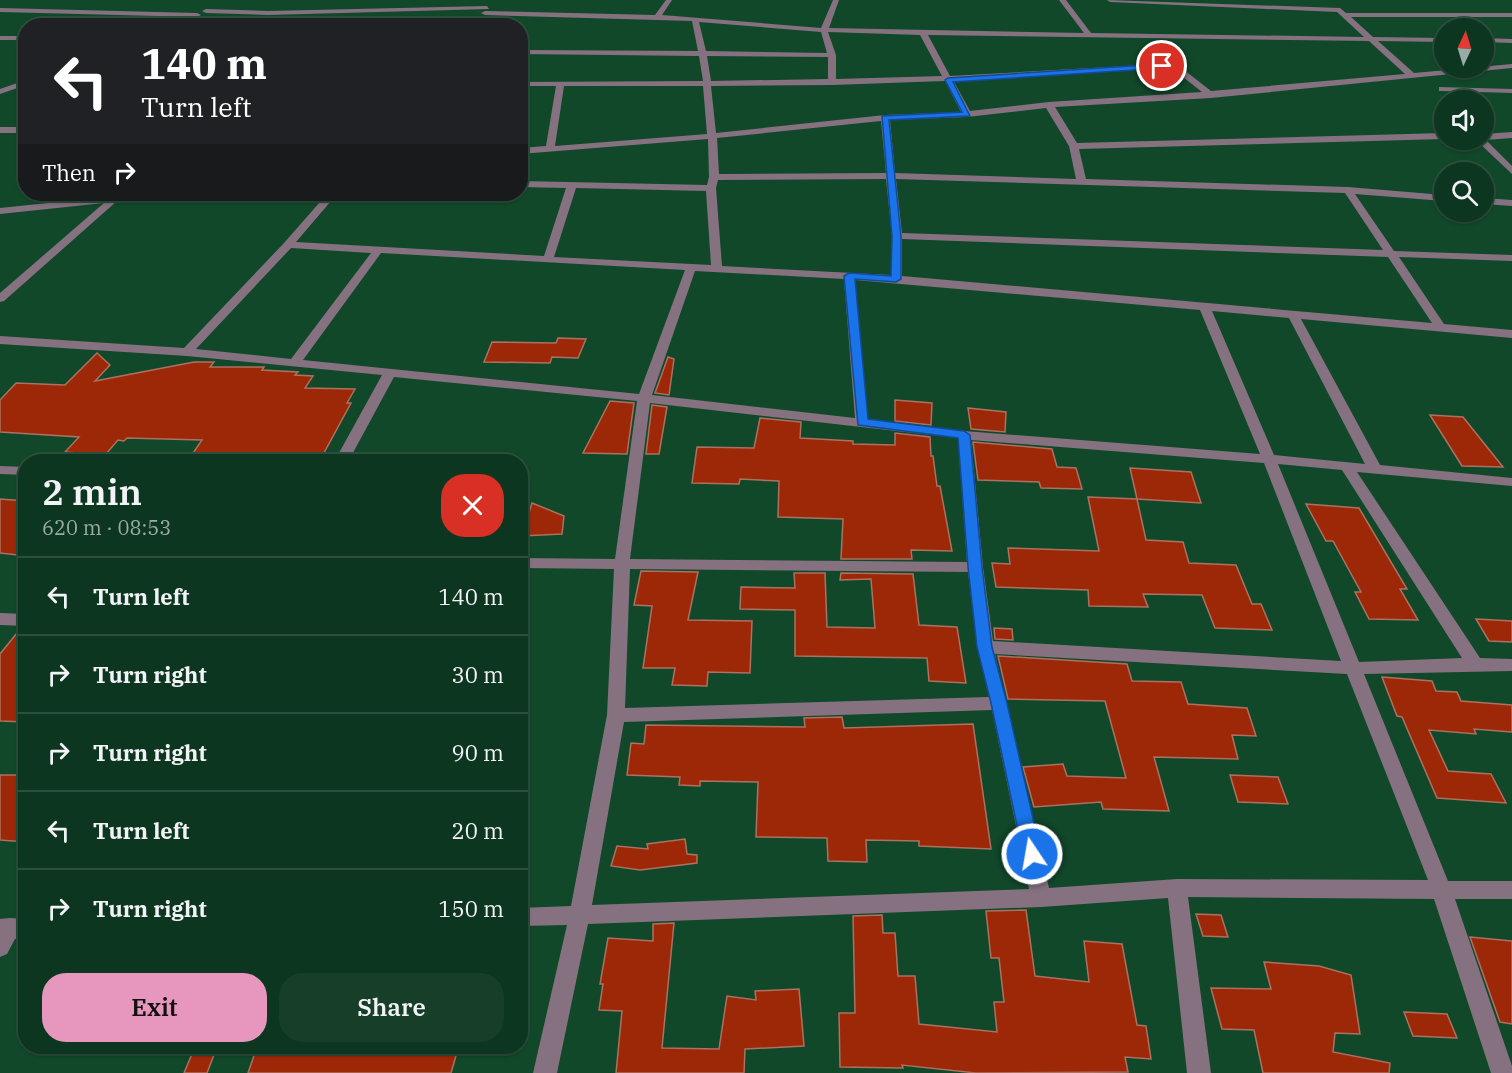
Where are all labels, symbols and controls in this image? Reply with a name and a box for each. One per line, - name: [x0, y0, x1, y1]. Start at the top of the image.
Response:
- north arrow: [1434, 18, 1494, 78]
- map controls: [1434, 18, 1494, 222]
- text: 140 m: [141, 36, 267, 91]
- pin: [1136, 40, 1187, 91]
- icon: left: [42, 42, 120, 120]
- icon: arrive: [1145, 49, 1178, 82]
- text: Turn left: [141, 89, 252, 124]
- button: sound: [1434, 90, 1494, 150]
- icon: right: [108, 156, 141, 189]
- text: Then: [42, 158, 96, 187]
- button: search: [1434, 162, 1494, 222]
- text: 2 min: [42, 468, 142, 515]
- button: close: [441, 474, 504, 537]
- text: 620 m · 08:53: [42, 514, 171, 541]
- icon: left: [42, 580, 75, 613]
- text: Turn left: [93, 582, 189, 611]
- text: 140 m: [438, 582, 504, 611]
- icon: right: [42, 658, 75, 691]
- text: Turn right: [93, 660, 207, 689]
- text: 30 m: [452, 660, 504, 689]
- icon: right: [42, 736, 75, 769]
- text: Turn right: [93, 738, 207, 767]
- text: 90 m: [452, 738, 504, 767]
- icon: left: [42, 814, 75, 847]
- text: Turn left: [93, 816, 189, 845]
- text: 20 m: [452, 816, 504, 845]
- position arrow: [1000, 822, 1064, 886]
- icon: right: [42, 892, 75, 925]
- text: Turn right: [93, 894, 207, 923]
- text: 150 m: [438, 894, 504, 923]
- button: Exit: [42, 973, 267, 1042]
- button: Share: [279, 973, 504, 1042]

